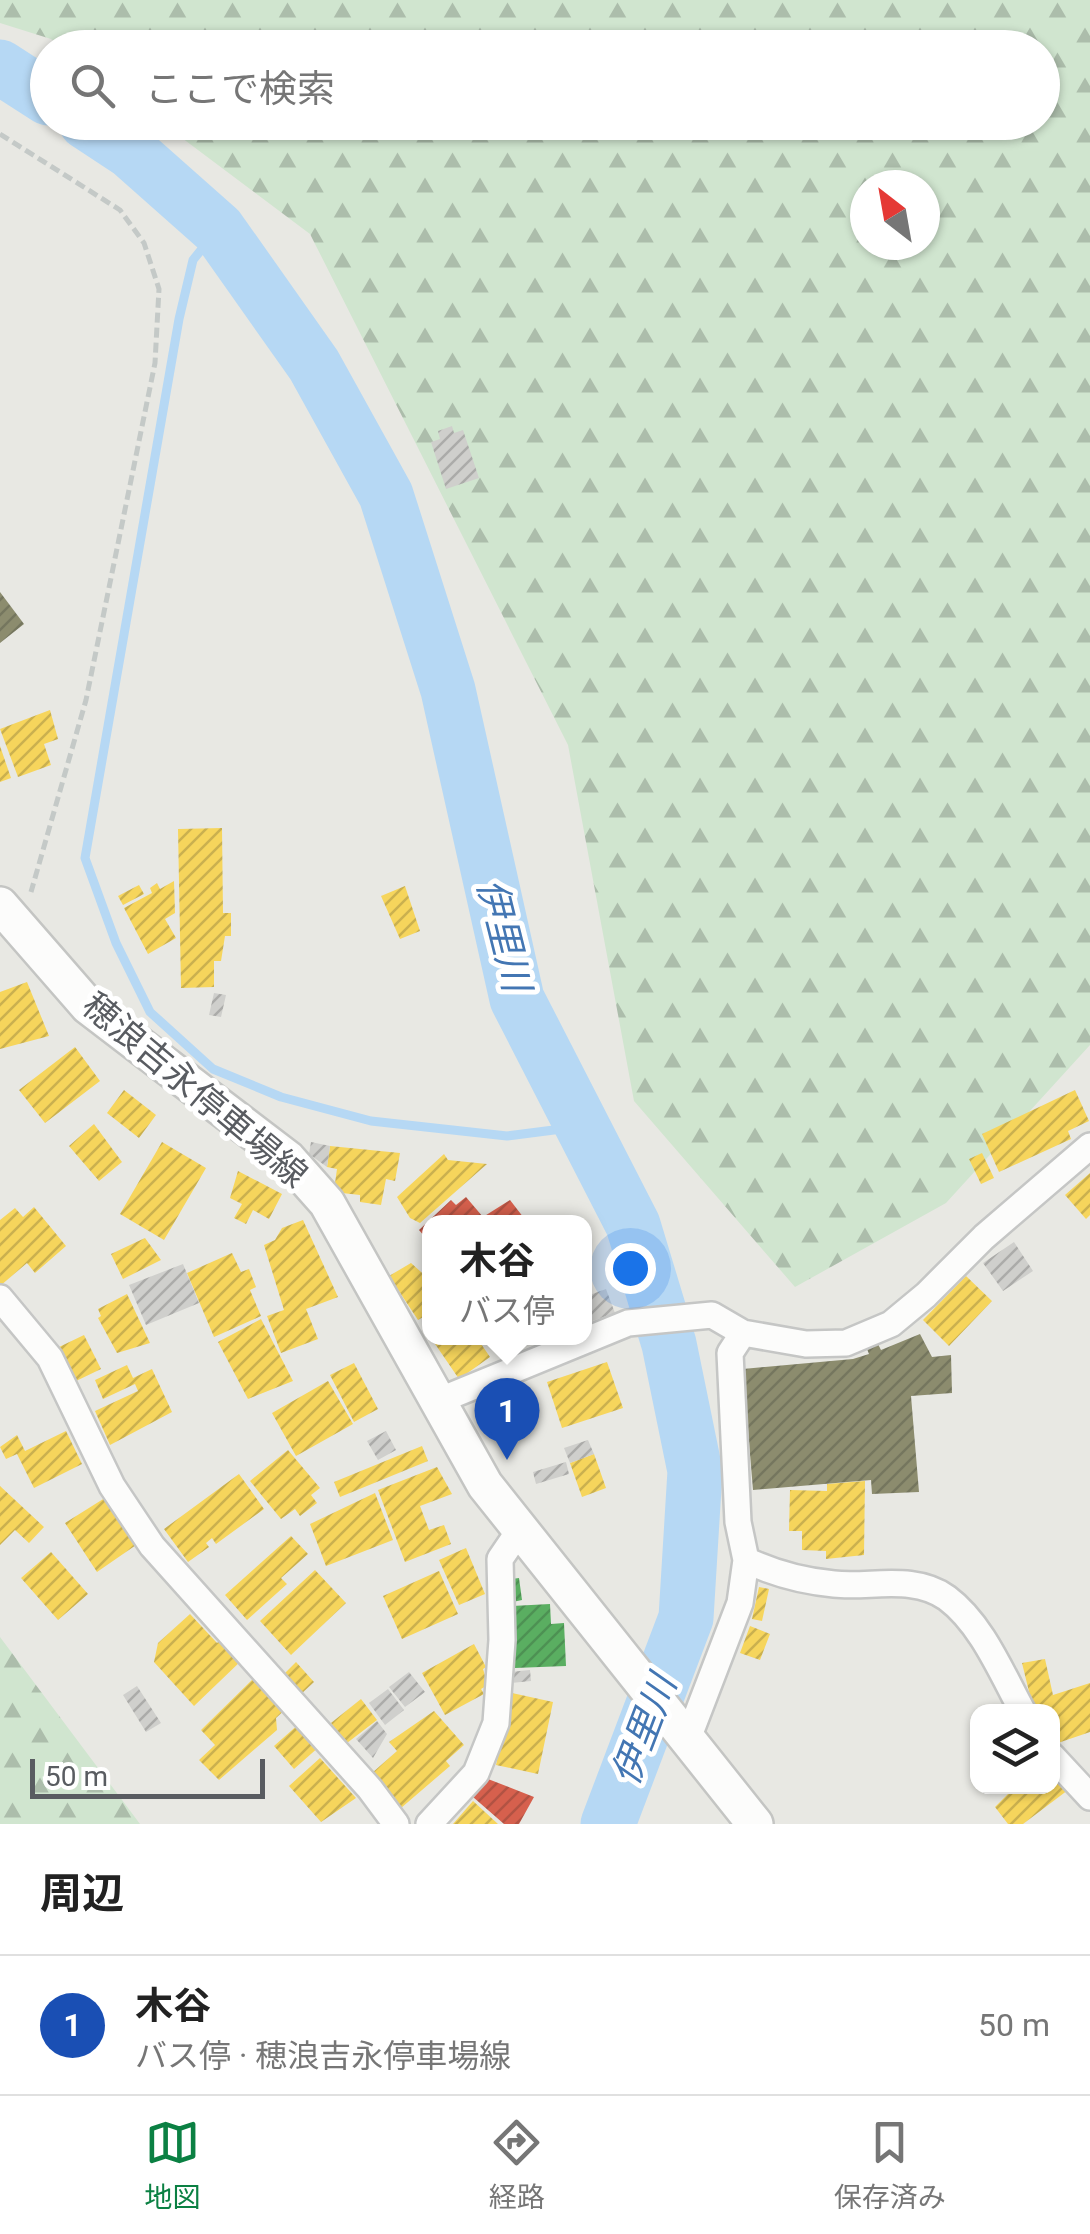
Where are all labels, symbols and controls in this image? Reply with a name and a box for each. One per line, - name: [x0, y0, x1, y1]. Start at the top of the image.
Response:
- search box: [30, 30, 1060, 140]
- icon: search: [65, 58, 120, 113]
- text: ここで検索: [145, 67, 335, 111]
- north arrow: [850, 170, 940, 260]
- water label: 伊里川: [469, 874, 540, 1000]
- street label: 穂浪吉永停車場線: [74, 985, 315, 1196]
- popup: [422, 1215, 592, 1345]
- text: 木谷: [459, 1239, 535, 1283]
- your location: [605, 1243, 656, 1294]
- text: バス停: [459, 1292, 555, 1330]
- pin: 1: [474, 1378, 540, 1460]
- water label: 伊里川: [603, 1665, 686, 1791]
- map controls: [970, 1704, 1060, 1794]
- button: layers: [970, 1704, 1060, 1794]
- scale bar: [30, 1754, 265, 1798]
- text: 50 m: [45, 1760, 108, 1793]
- text: 周辺: [40, 1869, 124, 1918]
- text: 木谷: [135, 1984, 211, 2028]
- text: 1: [63, 2006, 82, 2044]
- text: 50 m: [978, 2006, 1050, 2044]
- text: バス停 · 穂浪吉永停車場線: [135, 2037, 511, 2075]
- tab: 地図: [144, 2115, 200, 2215]
- tab: 経路: [489, 2115, 545, 2215]
- tab: 保存済み: [834, 2115, 946, 2215]

